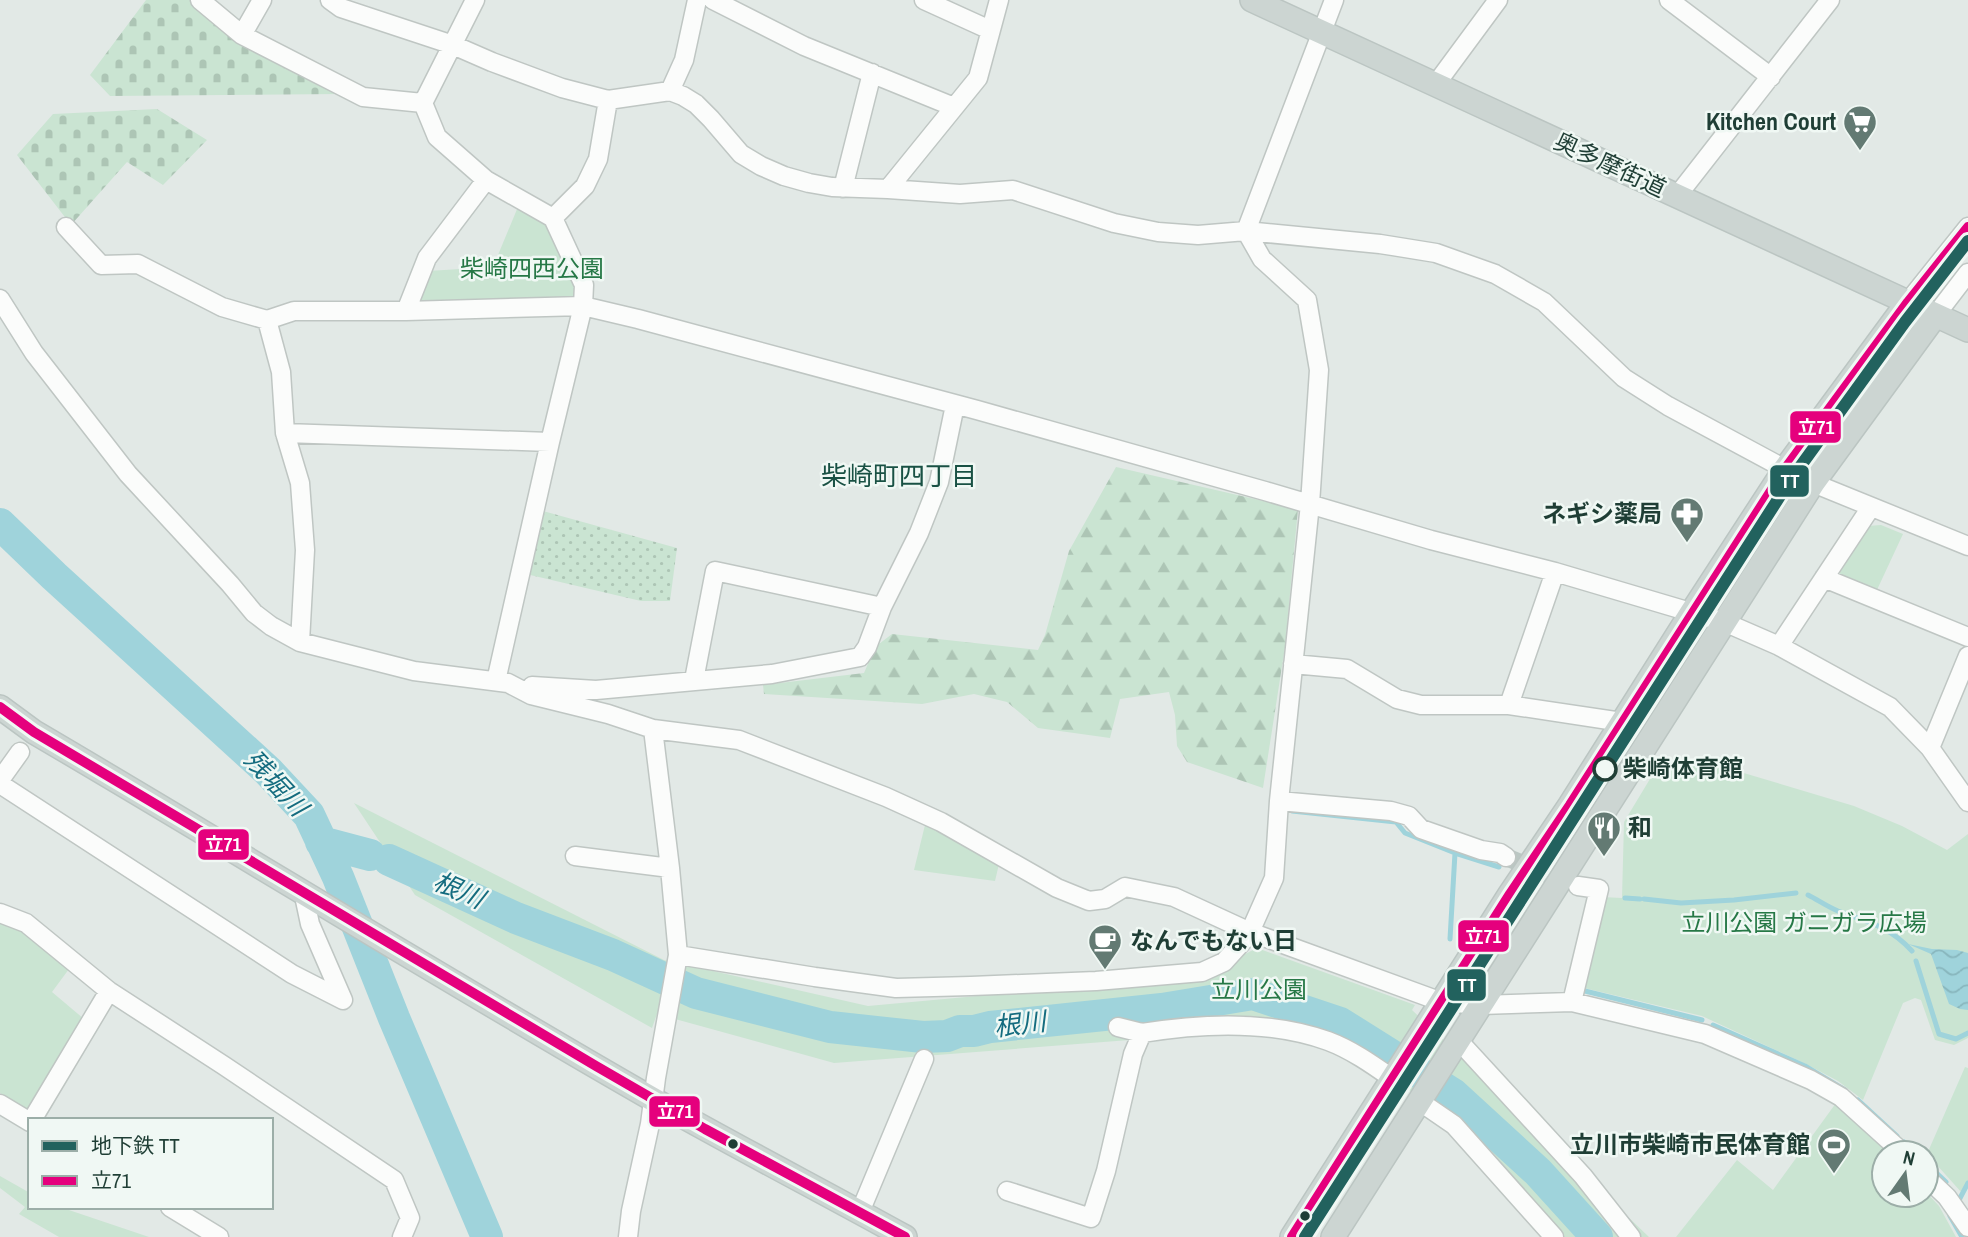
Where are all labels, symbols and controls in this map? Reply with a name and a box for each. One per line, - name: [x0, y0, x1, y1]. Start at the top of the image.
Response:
- supermarket icon: Kitchen Court: [1841, 103, 1879, 152]
- place label: Kitchen Court: [1706, 105, 1836, 137]
- street label: 奥多摩街道: [1549, 124, 1672, 204]
- park label: 柴崎四西公園: [460, 252, 604, 284]
- line badge: 立71: [1789, 410, 1842, 444]
- text: 立71: [1798, 414, 1835, 440]
- district label: 柴崎町四丁目: [821, 458, 977, 493]
- line badge: TT: [1769, 464, 1810, 498]
- text: TT: [1780, 468, 1800, 494]
- pharmacy icon: ネギシ薬局: [1668, 495, 1706, 544]
- place label: ネギシ薬局: [1542, 497, 1662, 529]
- water label: 残堀川: [237, 742, 318, 825]
- place label: 柴崎体育館: [1623, 752, 1743, 784]
- marker: 柴崎体育館: [1593, 757, 1617, 781]
- restaurant icon: 和: [1585, 809, 1623, 858]
- place label: 和: [1628, 811, 1652, 843]
- line badge: 立71: [197, 828, 250, 861]
- text: 立71: [205, 831, 242, 857]
- water label: 根川: [428, 863, 493, 917]
- park label: 立川公園 ガニガラ広場: [1681, 906, 1927, 938]
- line badge: 立71: [1457, 919, 1510, 953]
- cafe icon: なんでもない日: [1086, 922, 1124, 971]
- text: 立71: [1465, 923, 1502, 949]
- place label: なんでもない日: [1130, 924, 1297, 956]
- line badge: TT: [1446, 968, 1487, 1002]
- text: TT: [1457, 972, 1477, 998]
- park label: 立川公園: [1211, 973, 1307, 1005]
- water label: 根川: [992, 1003, 1051, 1044]
- line badge: 立71: [648, 1095, 701, 1128]
- text: 立71: [657, 1098, 694, 1124]
- legend: [28, 1118, 273, 1209]
- sports icon: 立川市柴崎市民体育館: [1815, 1126, 1853, 1175]
- place label: 立川市柴崎市民体育館: [1570, 1128, 1810, 1160]
- text: 地下鉄 TT: [91, 1131, 180, 1160]
- unlabelled marker: [726, 1137, 740, 1151]
- north arrow: [1870, 1139, 1940, 1209]
- text: N: [1901, 1144, 1918, 1171]
- text: 立71: [91, 1166, 132, 1195]
- unlabelled marker: [1298, 1209, 1312, 1223]

